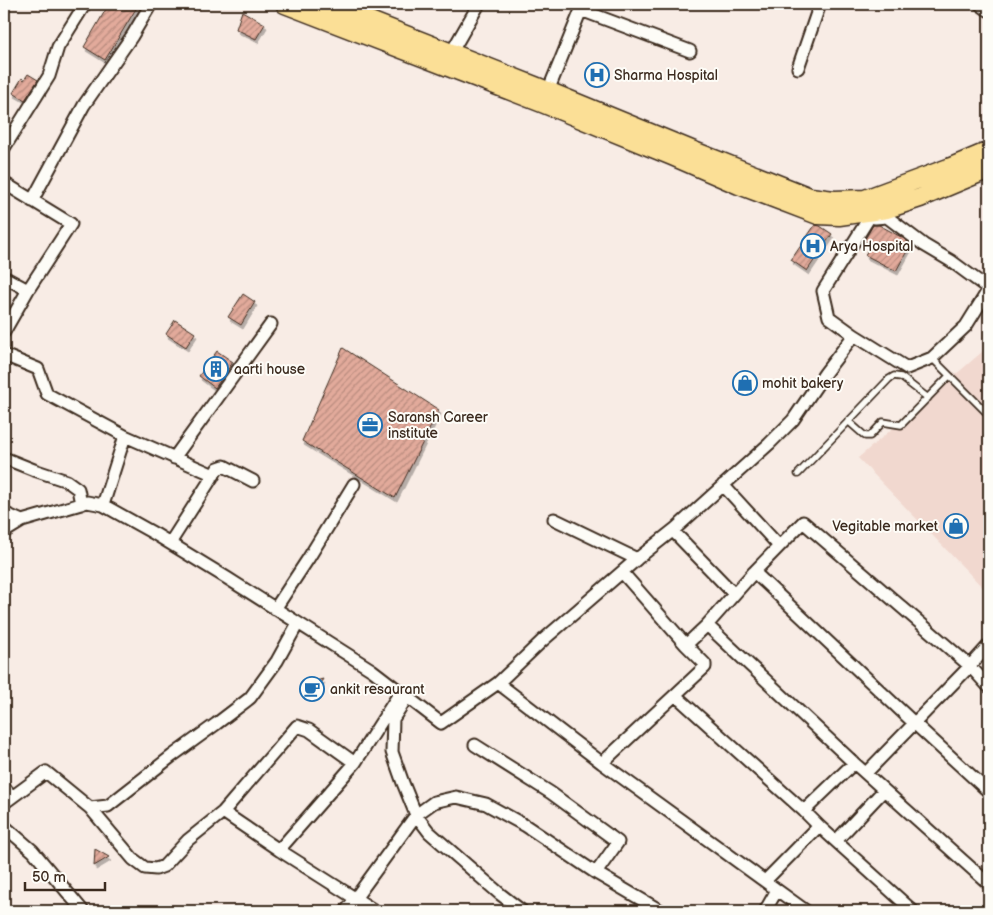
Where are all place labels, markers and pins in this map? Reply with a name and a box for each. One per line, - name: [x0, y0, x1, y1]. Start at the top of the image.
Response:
- hospital icon: Sharma Hospital: [584, 62, 610, 88]
- place label: Sharma Hospital: [614, 67, 718, 84]
- hospital icon: Arya Hospital: [800, 233, 826, 259]
- place label: Arya Hospital: [830, 238, 913, 255]
- building icon: aarti house: [203, 356, 229, 382]
- place label: aarti house: [234, 361, 305, 378]
- shop icon: mohit bakery: [732, 370, 758, 396]
- place label: mohit bakery: [762, 375, 844, 392]
- place label: Saransh Career institute: [388, 409, 489, 442]
- office icon: Saransh Career institute: [357, 412, 383, 438]
- shop icon: Vegitable market: [943, 513, 969, 539]
- place label: Vegitable market: [832, 518, 939, 535]
- cafe icon: ankit resaurant: [299, 676, 325, 702]
- place label: ankit resaurant: [330, 681, 425, 698]

